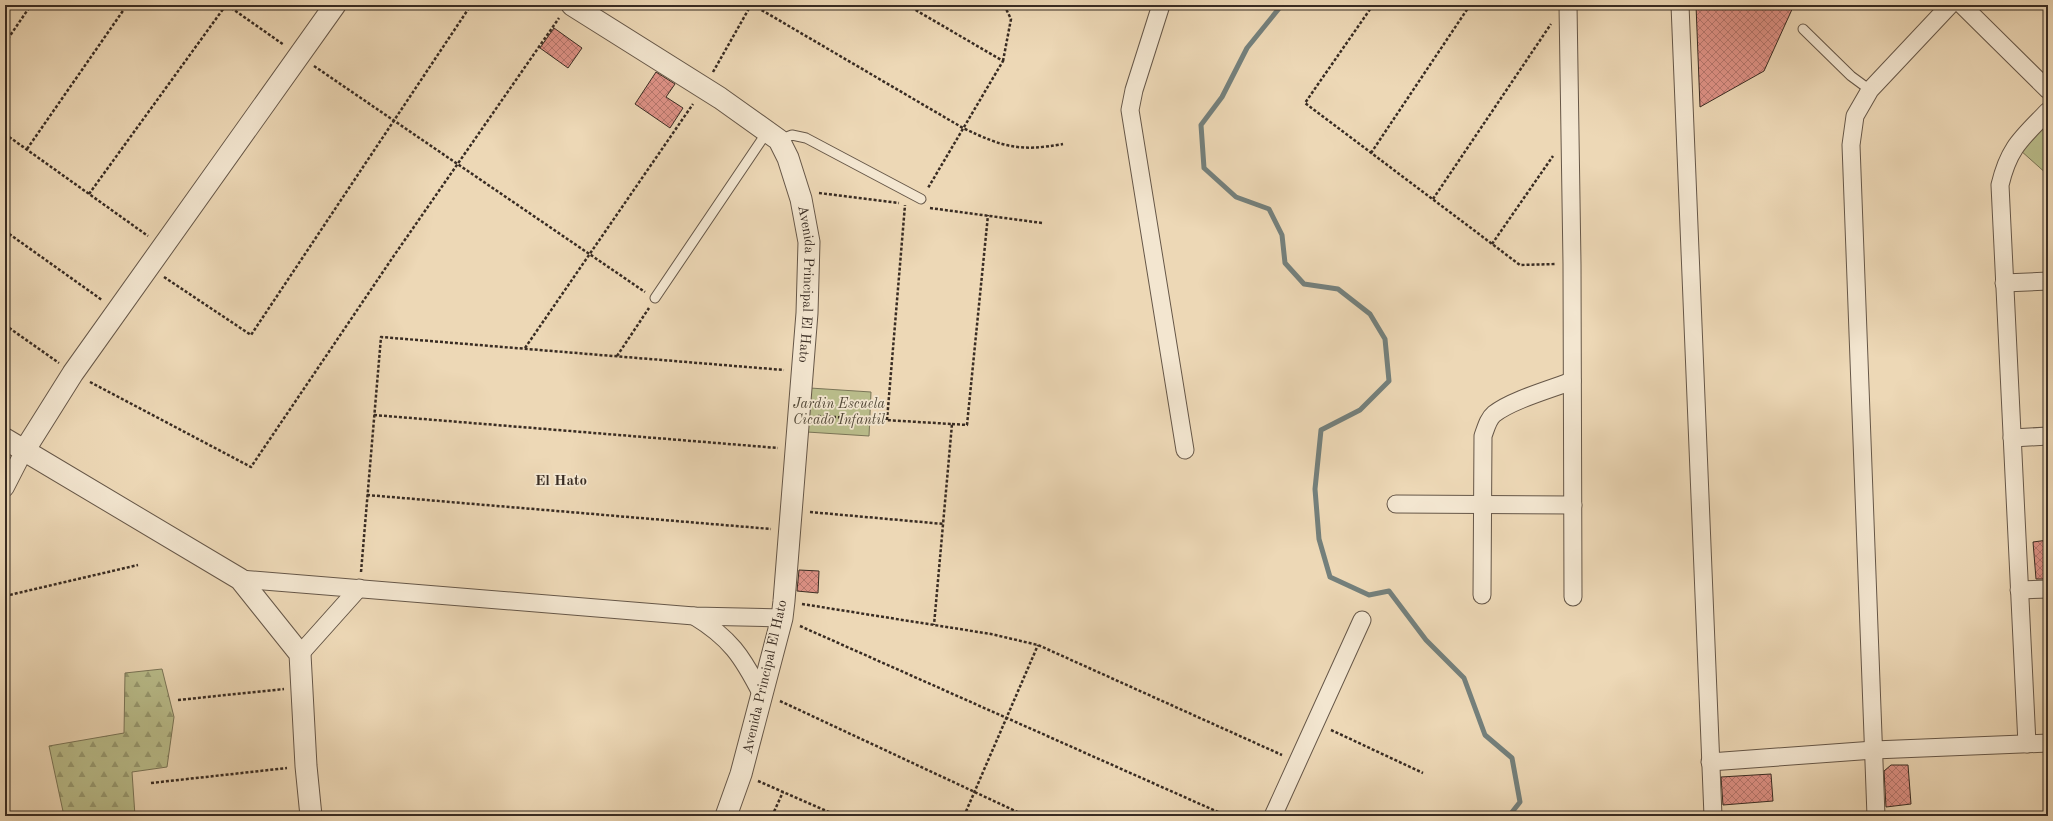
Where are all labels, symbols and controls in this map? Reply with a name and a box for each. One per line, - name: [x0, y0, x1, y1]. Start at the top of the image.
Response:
- street label: Avenida Principal El Hato: [795, 204, 816, 363]
- park label: Jardin Escuela Cicado Infantil: [793, 397, 886, 428]
- district label: El Hato: [535, 474, 587, 489]
- street label: Avenida Principal El Hato: [740, 598, 790, 756]

